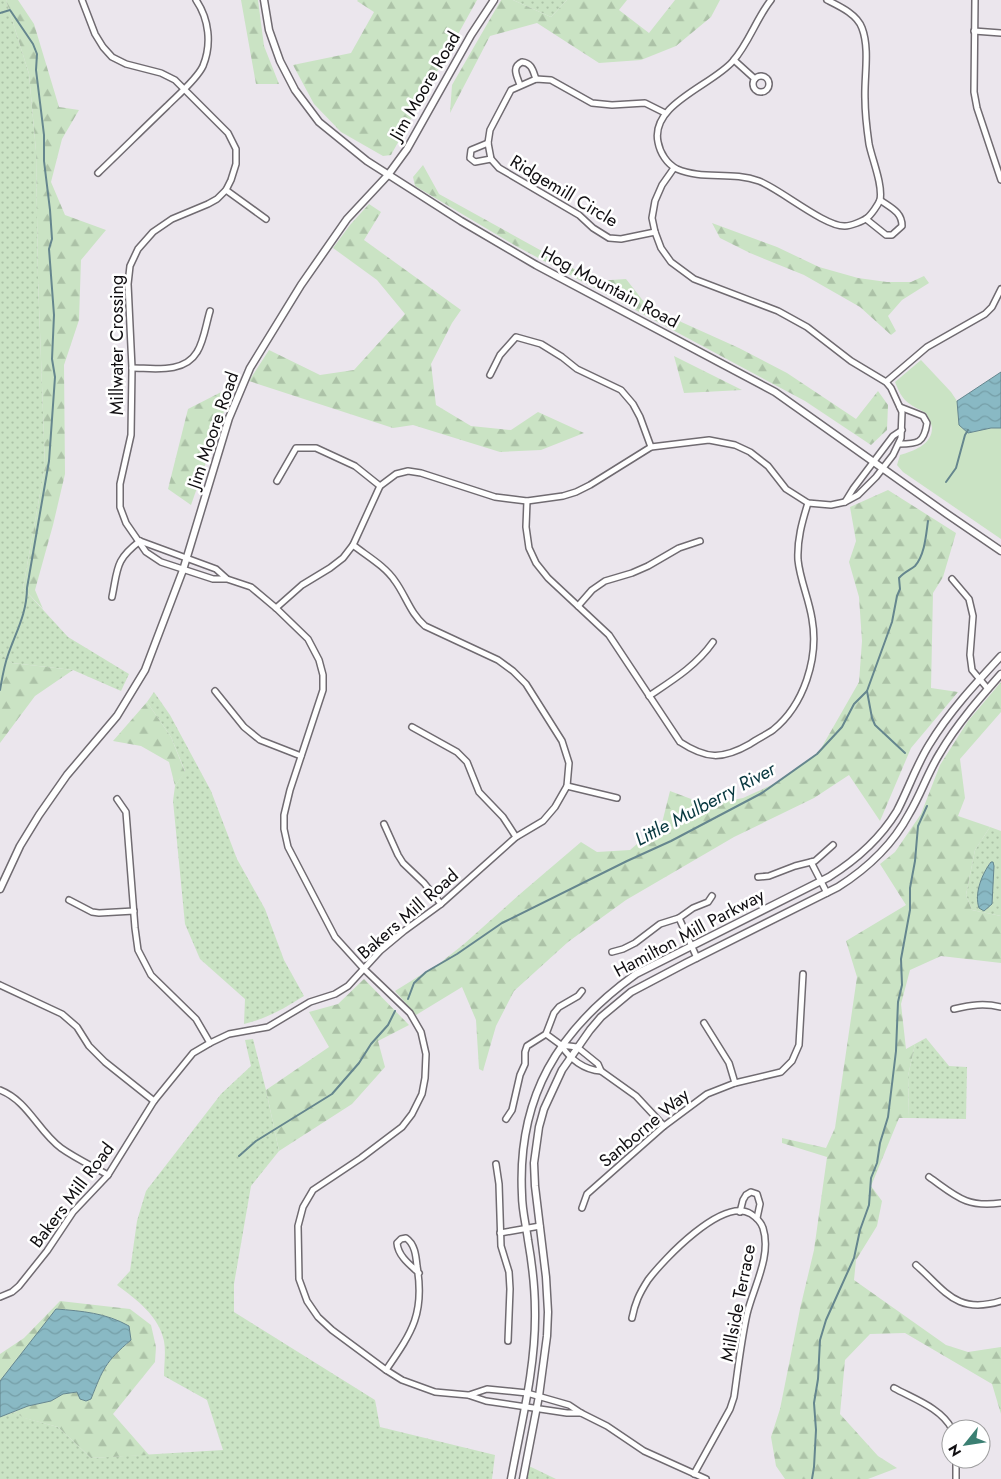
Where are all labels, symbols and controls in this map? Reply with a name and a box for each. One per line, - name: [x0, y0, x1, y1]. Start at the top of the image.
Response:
- street label: Jim Moore Road: [382, 27, 467, 147]
- street label: Ridgemill Circle: [505, 148, 623, 234]
- street label: Hog Mountain Road: [536, 240, 684, 334]
- street label: Millwater Crossing: [104, 275, 130, 415]
- street label: Jim Moore Road: [180, 368, 245, 494]
- water label: Little Mulberry River: [630, 755, 782, 853]
- street label: Bakers Mill Road: [352, 863, 464, 965]
- street label: Hamilton Mill Parkway: [609, 882, 769, 984]
- street label: Sanborne Way: [593, 1082, 695, 1174]
- street label: Bakers Mill Road: [24, 1137, 120, 1253]
- street label: Millside Terrace: [714, 1242, 762, 1364]
- north arrow: [941, 1419, 991, 1469]
- text: N: [943, 1441, 966, 1460]

